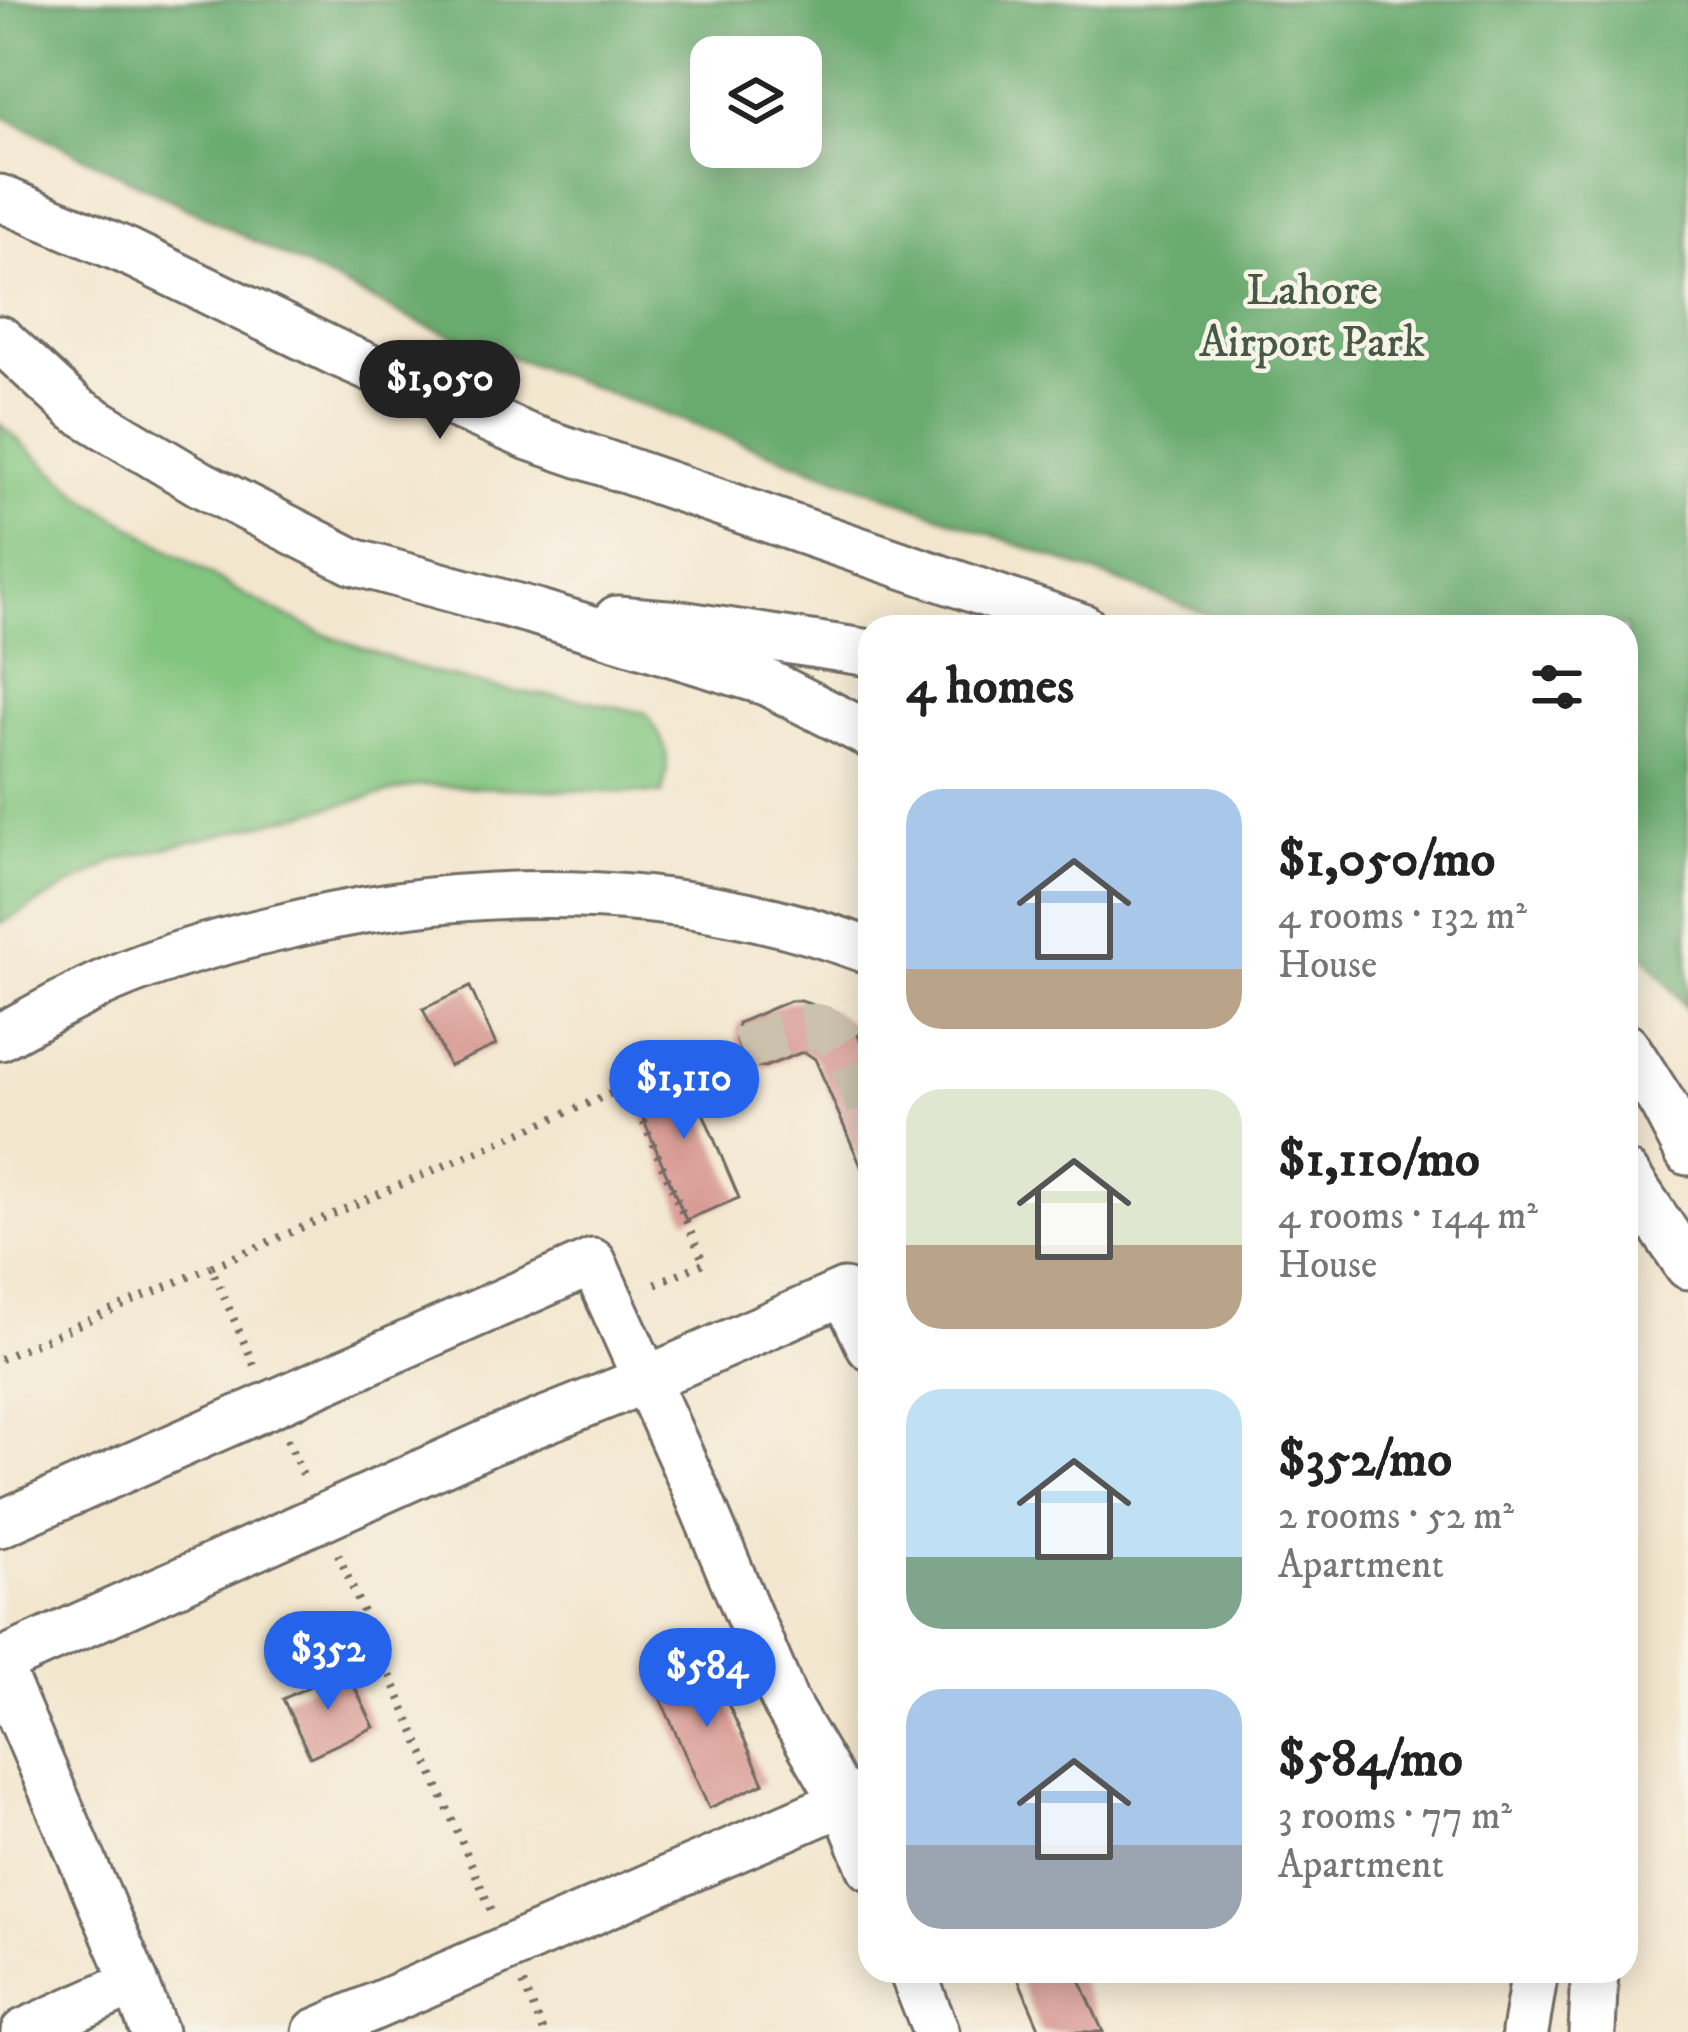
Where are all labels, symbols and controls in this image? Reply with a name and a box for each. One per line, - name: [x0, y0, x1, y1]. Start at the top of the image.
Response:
- map controls: [690, 36, 822, 168]
- button: layers: [690, 36, 822, 168]
- park label: Lahore Airport Park: [1199, 263, 1425, 371]
- pin: $1,050: [342, 340, 538, 442]
- text: $1,050: [386, 354, 494, 403]
- icon: filters: [1524, 654, 1590, 720]
- text: 4 homes: [906, 655, 1074, 719]
- text: $1,050/mo: [1278, 828, 1495, 892]
- icon: home: [1002, 837, 1146, 981]
- text: 4 rooms · 132 m²: [1278, 892, 1527, 941]
- text: House: [1278, 941, 1377, 990]
- pin: $1,110: [586, 1040, 782, 1142]
- text: $1,110: [636, 1054, 732, 1103]
- text: $1,110/mo: [1278, 1128, 1480, 1192]
- icon: home: [1002, 1137, 1146, 1281]
- text: 4 rooms · 144 m²: [1278, 1192, 1538, 1241]
- text: House: [1278, 1241, 1377, 1290]
- text: $352/mo: [1278, 1428, 1452, 1492]
- icon: home: [1002, 1437, 1146, 1581]
- text: 2 rooms · 52 m²: [1278, 1492, 1514, 1541]
- text: Apartment: [1278, 1541, 1444, 1590]
- pin: $352: [257, 1611, 399, 1713]
- text: $352: [291, 1625, 365, 1674]
- pin: $584: [636, 1628, 778, 1730]
- text: $584: [666, 1642, 748, 1691]
- text: $584/mo: [1278, 1728, 1463, 1792]
- icon: home: [1002, 1737, 1146, 1881]
- text: 3 rooms · 77 m²: [1278, 1792, 1512, 1841]
- text: Apartment: [1278, 1841, 1444, 1890]

